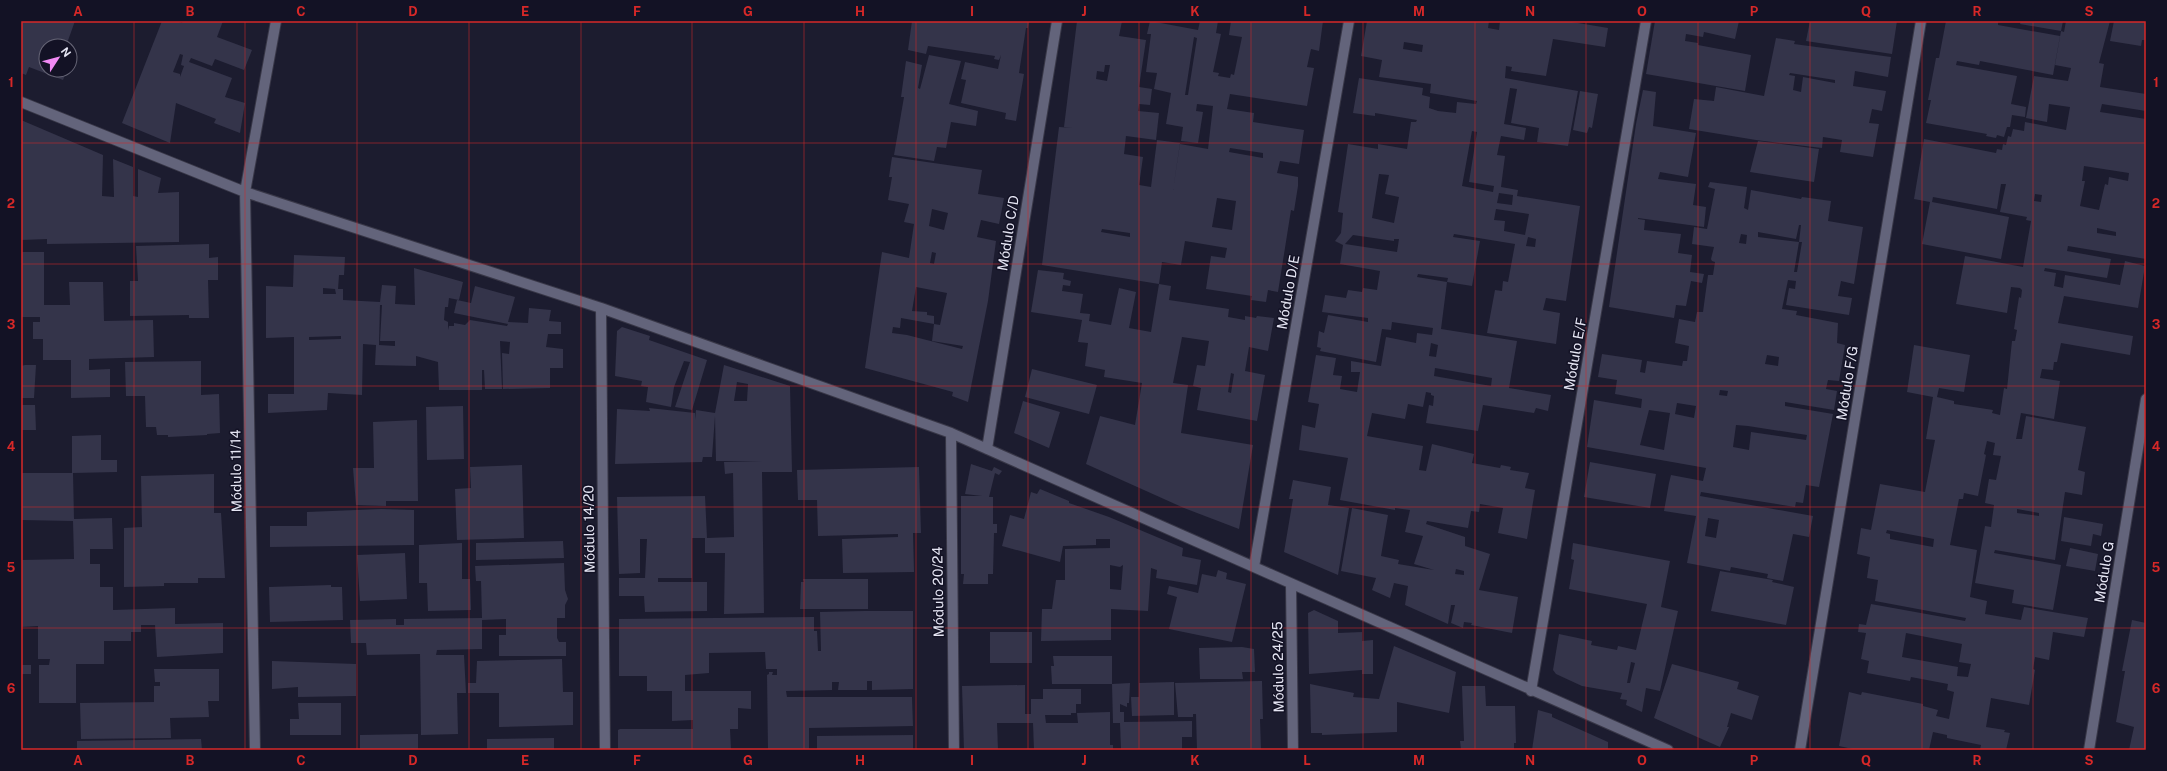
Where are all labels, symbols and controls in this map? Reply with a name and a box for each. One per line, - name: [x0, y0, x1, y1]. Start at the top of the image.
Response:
- text: A: [73, 4, 83, 19]
- text: B: [186, 4, 195, 19]
- text: C: [296, 4, 306, 19]
- text: D: [408, 4, 418, 19]
- text: E: [521, 4, 529, 19]
- text: F: [633, 4, 641, 19]
- text: G: [743, 4, 753, 19]
- text: H: [855, 4, 865, 19]
- text: I: [970, 4, 974, 19]
- text: J: [1081, 4, 1087, 19]
- text: K: [1190, 4, 1200, 19]
- text: L: [1303, 4, 1311, 19]
- text: M: [1413, 4, 1425, 19]
- text: N: [1525, 4, 1535, 19]
- text: O: [1637, 4, 1647, 19]
- text: P: [1750, 4, 1759, 19]
- text: Q: [1861, 4, 1871, 19]
- text: R: [1972, 4, 1982, 19]
- text: S: [2085, 4, 2094, 19]
- north arrow: [38, 38, 78, 78]
- text: N: [59, 45, 73, 59]
- text: 1: [8, 75, 14, 90]
- text: 1: [2153, 75, 2159, 90]
- street label: Módulo C/D: [994, 194, 1022, 272]
- text: 2: [7, 196, 15, 211]
- text: 2: [2152, 196, 2160, 211]
- street label: Módulo D/E: [1274, 254, 1302, 330]
- street label: Módulo E/F: [1561, 316, 1589, 392]
- text: 3: [7, 317, 16, 332]
- text: 3: [2152, 317, 2161, 332]
- street label: Módulo F/G: [1833, 345, 1861, 421]
- street label: Módulo 11/14: [227, 429, 245, 512]
- text: 4: [7, 439, 16, 454]
- text: 4: [2152, 439, 2161, 454]
- street label: Módulo 14/20: [580, 485, 598, 573]
- street label: Módulo G: [2091, 540, 2117, 604]
- street label: Módulo 20/24: [929, 546, 947, 638]
- text: 5: [7, 560, 16, 575]
- text: 5: [2152, 560, 2161, 575]
- street label: Módulo 24/25: [1269, 621, 1287, 713]
- text: 6: [7, 681, 16, 696]
- text: 6: [2152, 681, 2161, 696]
- text: A: [73, 753, 83, 768]
- text: B: [186, 753, 195, 768]
- text: C: [296, 753, 306, 768]
- text: D: [408, 753, 418, 768]
- text: E: [521, 753, 529, 768]
- text: F: [633, 753, 641, 768]
- text: G: [743, 753, 753, 768]
- text: H: [855, 753, 865, 768]
- text: I: [970, 753, 974, 768]
- text: J: [1081, 753, 1087, 768]
- text: K: [1190, 753, 1200, 768]
- text: L: [1303, 753, 1311, 768]
- text: M: [1413, 753, 1425, 768]
- text: N: [1525, 753, 1535, 768]
- text: O: [1637, 753, 1647, 768]
- text: P: [1750, 753, 1759, 768]
- text: Q: [1861, 753, 1871, 768]
- text: R: [1972, 753, 1982, 768]
- text: S: [2085, 753, 2094, 768]

